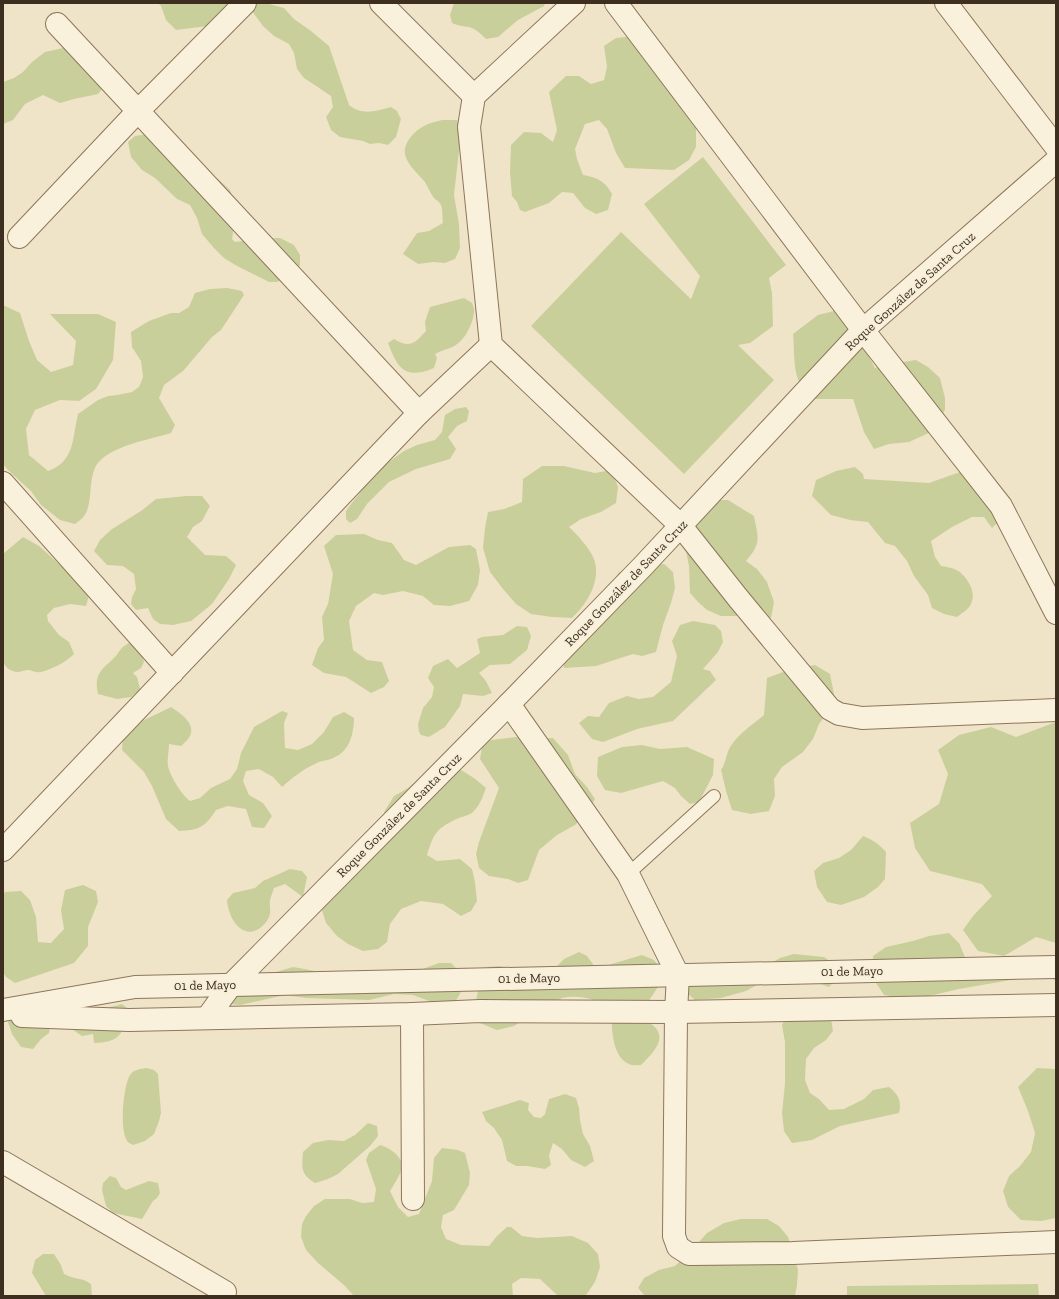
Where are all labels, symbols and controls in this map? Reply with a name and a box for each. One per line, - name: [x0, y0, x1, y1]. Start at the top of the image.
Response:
- street label: Roque González de Santa Cruz: [842, 229, 978, 353]
- street label: Roque González de Santa Cruz: [562, 517, 690, 649]
- street label: Roque González de Santa Cruz: [334, 750, 464, 880]
- street label: 01 de Mayo: [821, 963, 884, 979]
- street label: 01 de Mayo: [498, 970, 561, 986]
- street label: 01 de Mayo: [174, 977, 237, 993]

